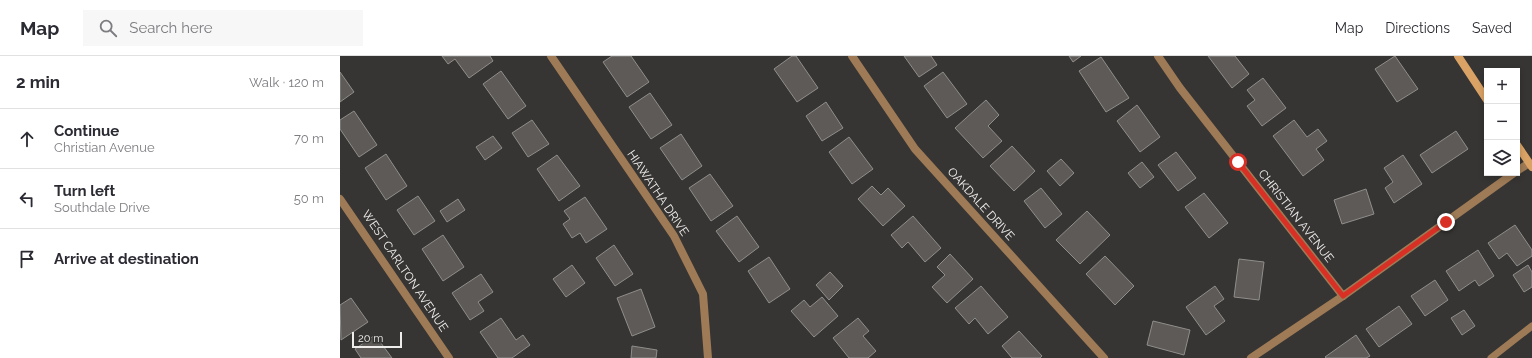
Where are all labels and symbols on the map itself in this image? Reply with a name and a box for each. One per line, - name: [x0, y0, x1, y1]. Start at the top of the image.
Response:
- street label: HIAWATHA DRIVE: [624, 148, 692, 238]
- route start: [1229, 153, 1247, 171]
- street label: OAKDALE DRIVE: [945, 165, 1017, 243]
- street label: CHRISTIAN AVENUE: [1255, 167, 1337, 265]
- street label: WEST CARLTON AVENUE: [359, 208, 451, 334]
- route end: [1437, 213, 1455, 231]
- scale bar: [352, 330, 402, 349]

